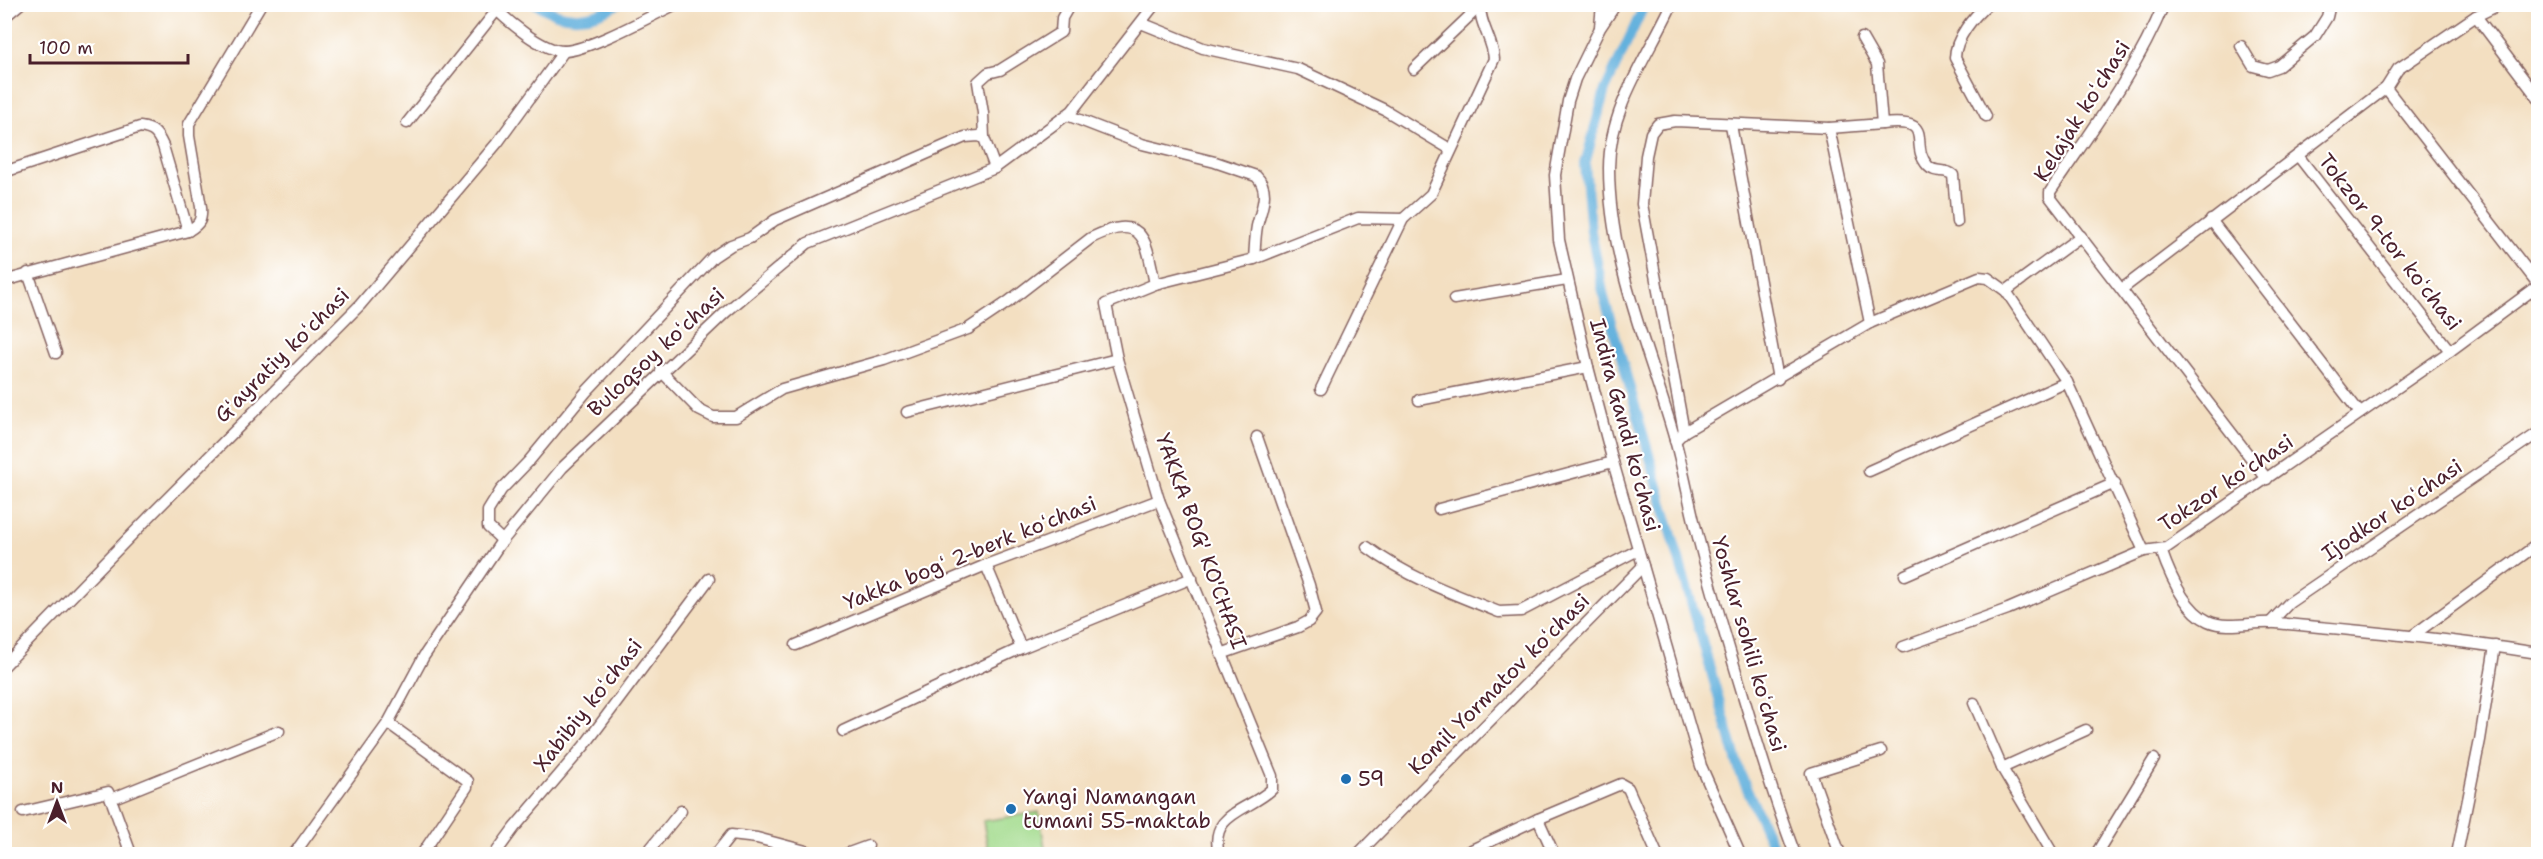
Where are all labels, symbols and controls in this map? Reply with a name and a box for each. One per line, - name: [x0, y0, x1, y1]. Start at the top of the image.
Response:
- scale bar: [30, 27, 188, 65]
- street label: Kelajak koʻchasi: [2027, 35, 2137, 187]
- text: 100 m: [39, 36, 93, 60]
- street label: Tokzor 9-tor koʻchasi: [2312, 148, 2468, 336]
- street label: Gʻayratiy koʻchasi: [208, 281, 356, 429]
- street label: Buloqsoy koʻchasi: [581, 281, 731, 423]
- street label: Indira Gandi koʻchasi: [1583, 315, 1667, 535]
- street label: Tokzor koʻchasi: [2153, 428, 2299, 538]
- street label: YAKKA BOG' KO'CHASI: [1149, 429, 1253, 653]
- street label: Ijodkor koʻchasi: [2316, 453, 2468, 567]
- street label: Yakka bogʻ 2-berk koʻchasi: [839, 489, 1101, 617]
- street label: Yoshlar sohili koʻchasi: [1705, 533, 1793, 755]
- street label: Komil Yormatov koʻchasi: [1402, 587, 1596, 781]
- street label: Xabibiy koʻchasi: [527, 633, 649, 777]
- place label: 59: [1358, 765, 1385, 793]
- north arrow: [27, 772, 87, 832]
- marker: 59: [1339, 772, 1353, 786]
- text: N: [51, 777, 63, 798]
- place label: Yangi Namangan tumani 55-maktab: [1023, 783, 1211, 835]
- marker: Yangi Namangan tumani 55-maktab: [1004, 802, 1018, 816]

